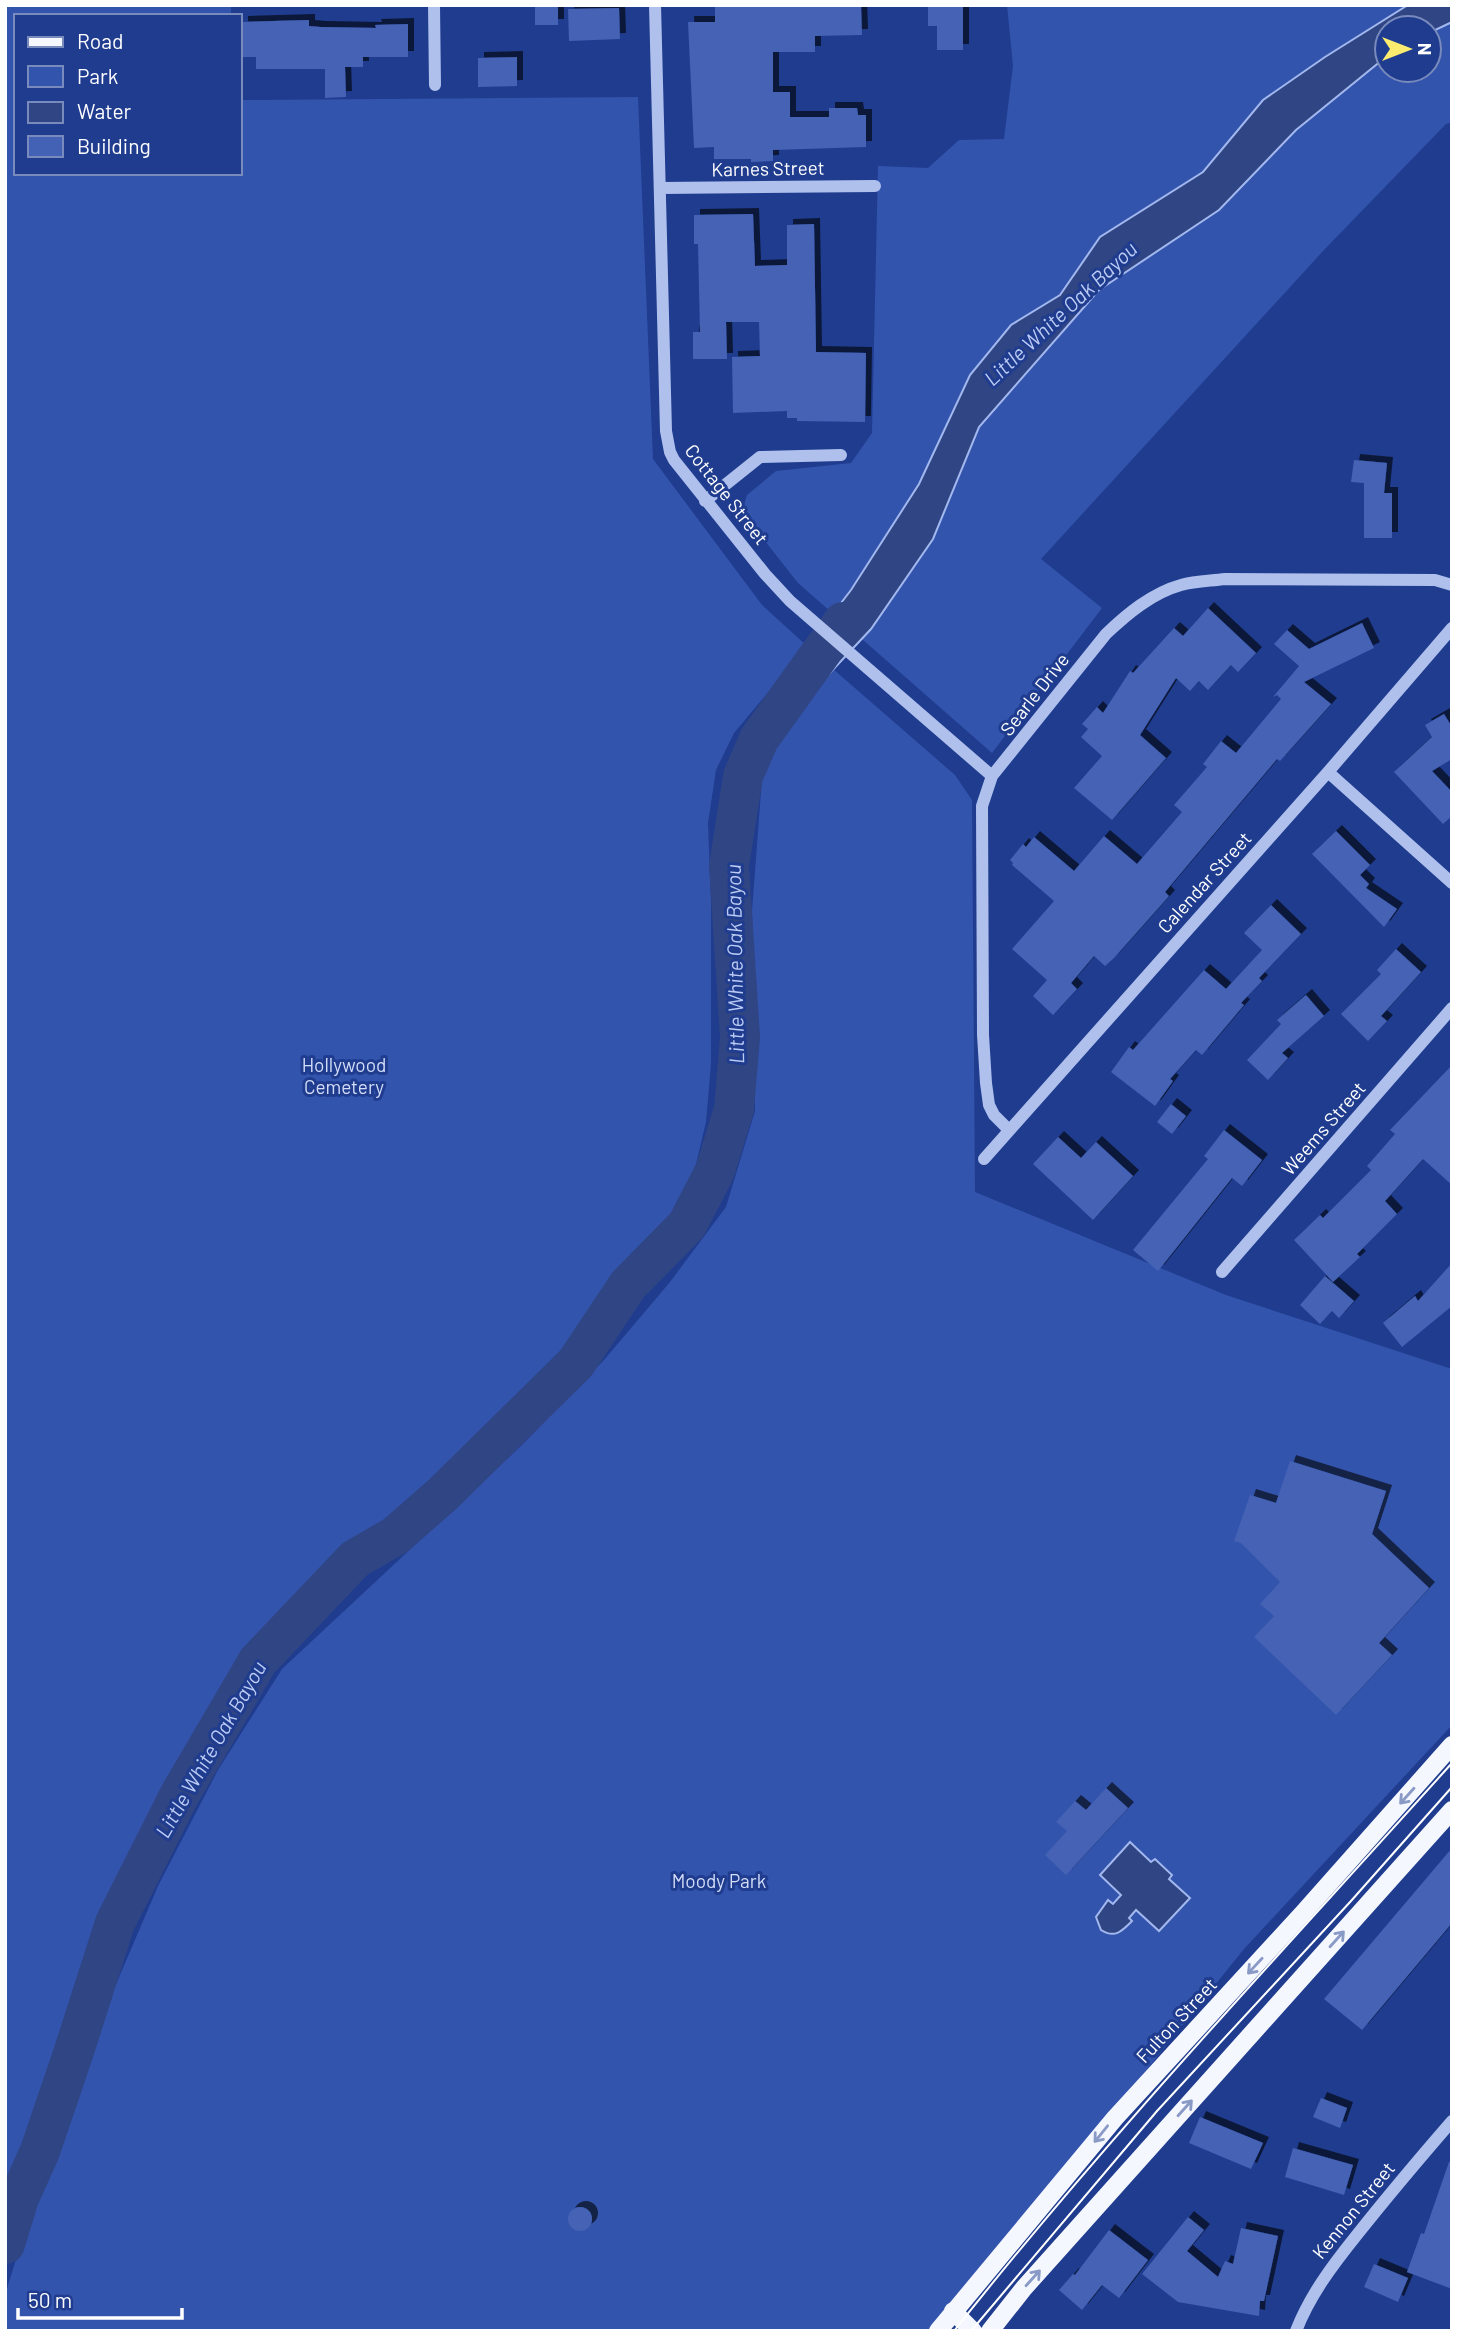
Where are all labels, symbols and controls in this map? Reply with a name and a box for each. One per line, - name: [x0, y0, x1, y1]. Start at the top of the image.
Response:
- legend: [14, 14, 242, 175]
- north arrow: [1373, 14, 1443, 84]
- text: Road: [77, 28, 123, 53]
- text: N: [1414, 43, 1437, 55]
- text: Park: [77, 63, 118, 88]
- text: Water: [77, 98, 132, 123]
- text: Building: [77, 133, 151, 158]
- street label: Karnes Street: [711, 156, 825, 180]
- water label: Little White Oak Bayou: [978, 236, 1142, 390]
- street label: Cottage Street: [681, 439, 773, 549]
- street label: Searle Drive: [995, 648, 1073, 740]
- street label: Calendar Street: [1152, 827, 1256, 937]
- water label: Little White Oak Bayou: [720, 864, 748, 1064]
- park label: Hollywood Cemetery: [302, 1053, 386, 1098]
- street label: Weems Street: [1276, 1076, 1370, 1180]
- water label: Little White Oak Bayou: [149, 1656, 271, 1842]
- one-way arrow: [1398, 1787, 1415, 1804]
- park label: Moody Park: [672, 1869, 766, 1892]
- one-way arrow: [1329, 1930, 1345, 1948]
- one-way arrow: [1246, 1957, 1263, 1974]
- street label: Fulton Street: [1131, 1973, 1221, 2067]
- one-way arrow: [1177, 2099, 1193, 2117]
- one-way arrow: [1094, 2124, 1109, 2142]
- street label: Kennon Street: [1307, 2157, 1399, 2263]
- one-way arrow: [1025, 2269, 1041, 2287]
- scale bar: [18, 2276, 182, 2320]
- text: 50 m: [28, 2287, 72, 2312]

